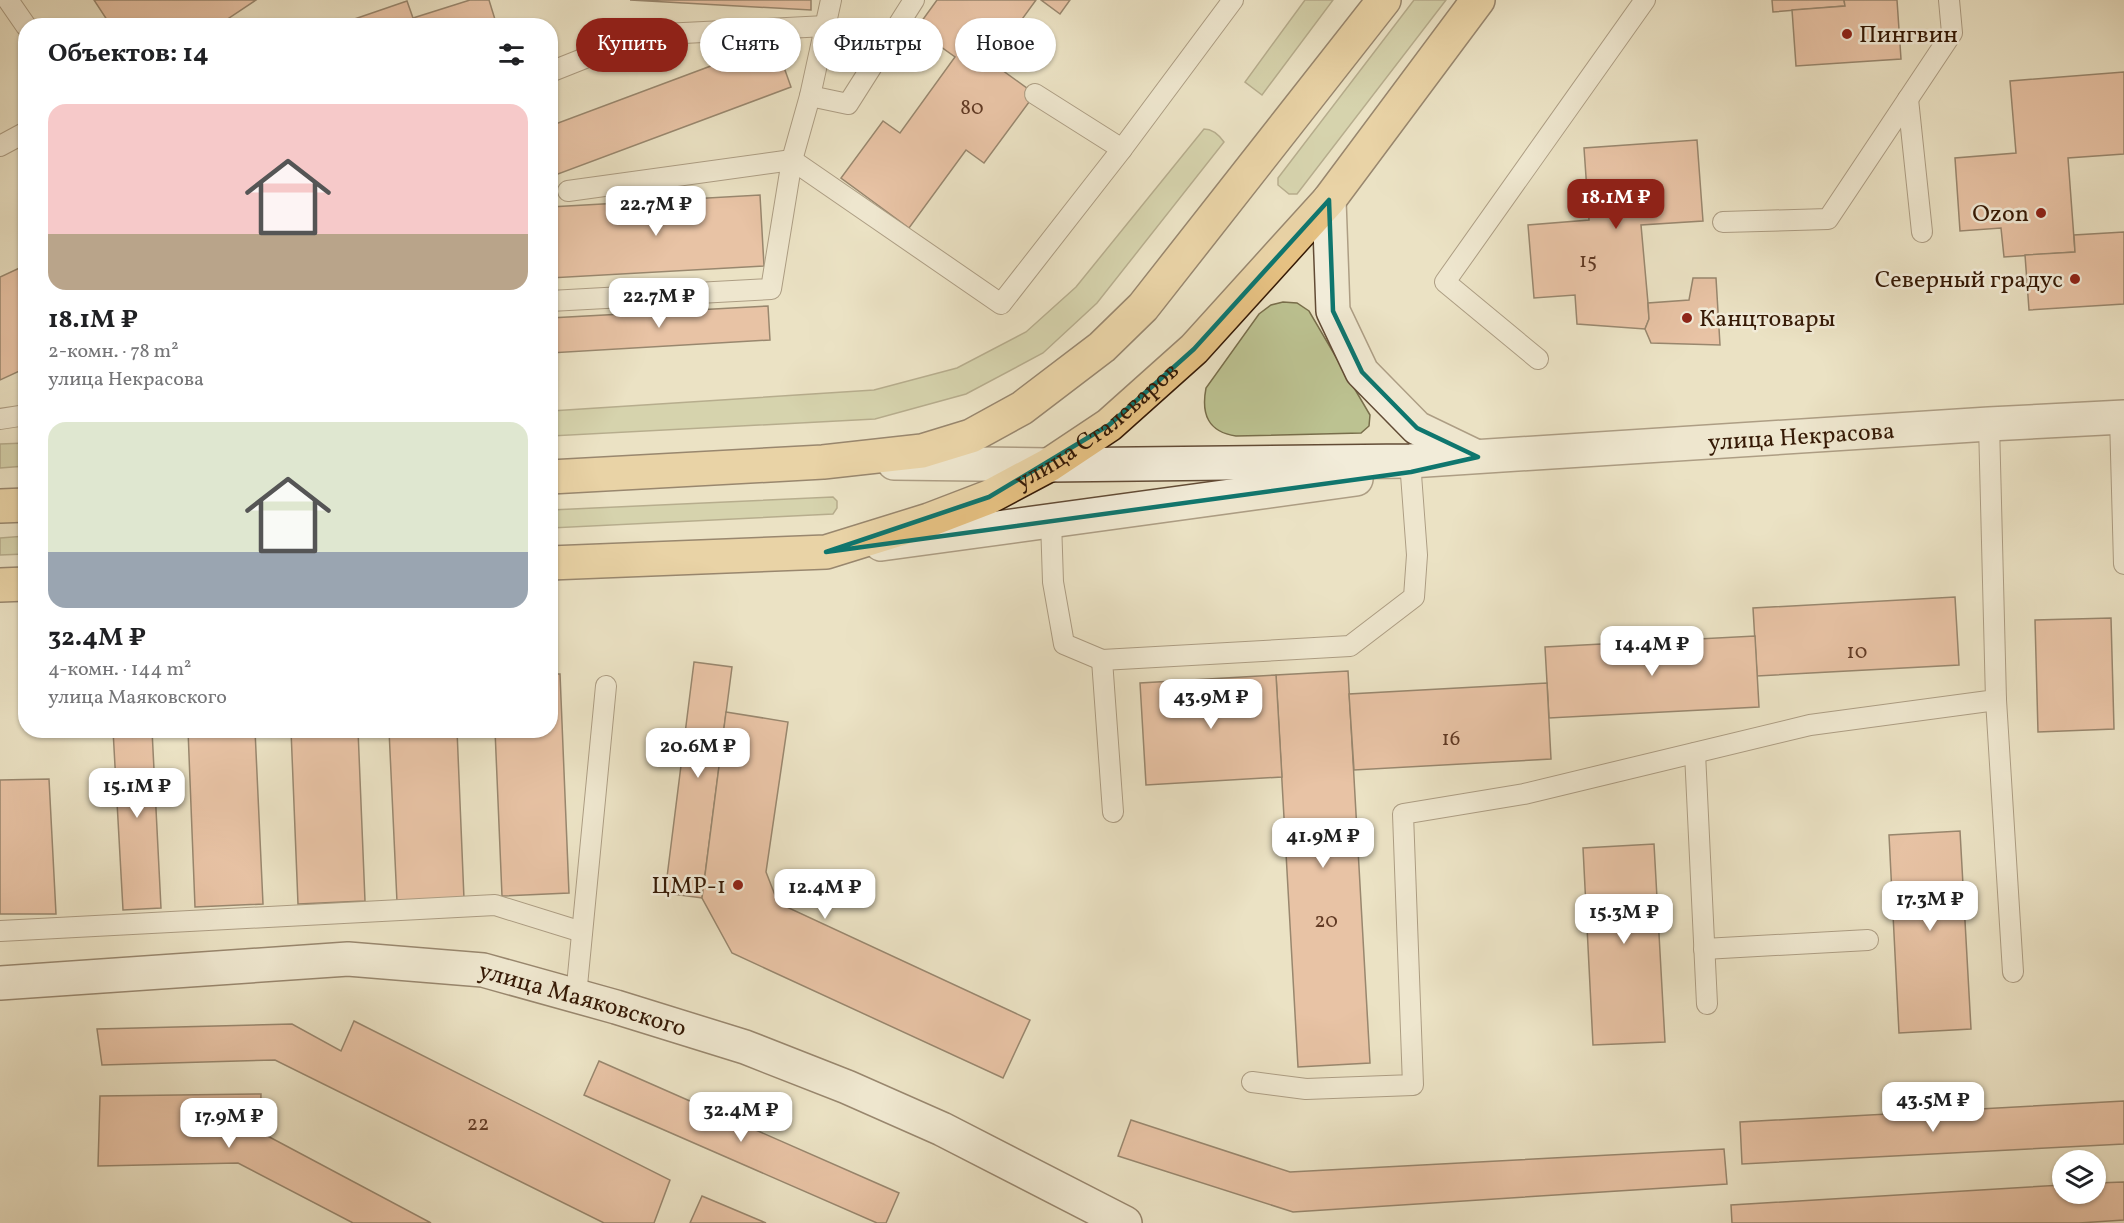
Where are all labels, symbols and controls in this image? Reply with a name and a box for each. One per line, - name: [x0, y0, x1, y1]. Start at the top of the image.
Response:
- chip: Купить: [576, 18, 688, 72]
- chip: Снять: [700, 18, 801, 72]
- chip: Фильтры: [813, 18, 943, 72]
- chip: Новое: [955, 18, 1056, 72]
- place label: Пингвин: [1859, 19, 1958, 53]
- marker: Пингвин: [1840, 27, 1854, 41]
- text: Объектов: 14: [48, 36, 209, 72]
- icon: filters: [495, 38, 528, 71]
- house number: 80: [960, 94, 984, 123]
- icon: home: [234, 143, 342, 251]
- pin: 18.1M ₽: [1561, 179, 1671, 230]
- text: 18.1M ₽: [1581, 184, 1651, 212]
- pin: 22.7M ₽: [601, 186, 711, 237]
- text: 22.7M ₽: [620, 191, 692, 219]
- place label: Ozon: [1972, 198, 2029, 232]
- marker: Ozon: [2034, 206, 2048, 220]
- house number: 15: [1579, 247, 1597, 276]
- place label: Северный градус: [1875, 264, 2063, 298]
- marker: Северный градус: [2068, 272, 2082, 286]
- pin: 22.7M ₽: [604, 278, 714, 329]
- text: 22.7M ₽: [623, 283, 695, 311]
- text: 18.1M ₽: [48, 302, 138, 338]
- place label: Канцтовары: [1699, 303, 1836, 337]
- marker: Канцтовары: [1680, 311, 1694, 325]
- text: 2-комн. · 78 m²: [48, 338, 179, 366]
- street label: улица Сталеваров: [1009, 355, 1187, 499]
- text: улица Некрасова: [48, 366, 204, 394]
- street label: улица Некрасова: [1707, 415, 1896, 461]
- icon: home: [234, 461, 342, 569]
- text: 32.4M ₽: [48, 620, 146, 656]
- pin: 14.4M ₽: [1597, 626, 1707, 677]
- text: 14.4M ₽: [1615, 631, 1690, 659]
- house number: 10: [1847, 638, 1867, 667]
- text: 4-комн. · 144 m²: [48, 656, 191, 684]
- pin: 43.9M ₽: [1156, 679, 1266, 730]
- text: улица Маяковского: [48, 684, 227, 712]
- text: 43.9M ₽: [1173, 684, 1249, 712]
- house number: 16: [1442, 725, 1460, 754]
- pin: 20.6M ₽: [643, 728, 753, 779]
- text: 20.6M ₽: [660, 733, 736, 761]
- pin: 15.1M ₽: [82, 768, 192, 819]
- text: 15.1M ₽: [103, 773, 171, 801]
- pin: 41.9M ₽: [1268, 818, 1378, 869]
- text: 41.9M ₽: [1286, 823, 1360, 851]
- pin: 12.4M ₽: [770, 869, 880, 920]
- place label: ЦМР-1: [651, 870, 726, 904]
- text: 12.4M ₽: [788, 874, 862, 902]
- marker: ЦМР-1: [731, 878, 745, 892]
- pin: 17.3M ₽: [1875, 881, 1985, 932]
- text: 17.3M ₽: [1896, 886, 1964, 914]
- pin: 15.3M ₽: [1569, 894, 1679, 945]
- text: 15.3M ₽: [1589, 899, 1659, 927]
- house number: 20: [1314, 907, 1338, 936]
- street label: улица Маяковского: [474, 955, 690, 1047]
- pin: 43.5M ₽: [1878, 1082, 1988, 1133]
- text: 43.5M ₽: [1896, 1087, 1970, 1115]
- pin: 32.4M ₽: [686, 1092, 796, 1143]
- text: 32.4M ₽: [703, 1097, 779, 1125]
- pin: 17.9M ₽: [174, 1098, 284, 1149]
- text: 17.9M ₽: [194, 1103, 264, 1131]
- house number: 22: [467, 1110, 489, 1139]
- map controls: [2052, 1150, 2106, 1204]
- button: layers: [2052, 1150, 2106, 1204]

